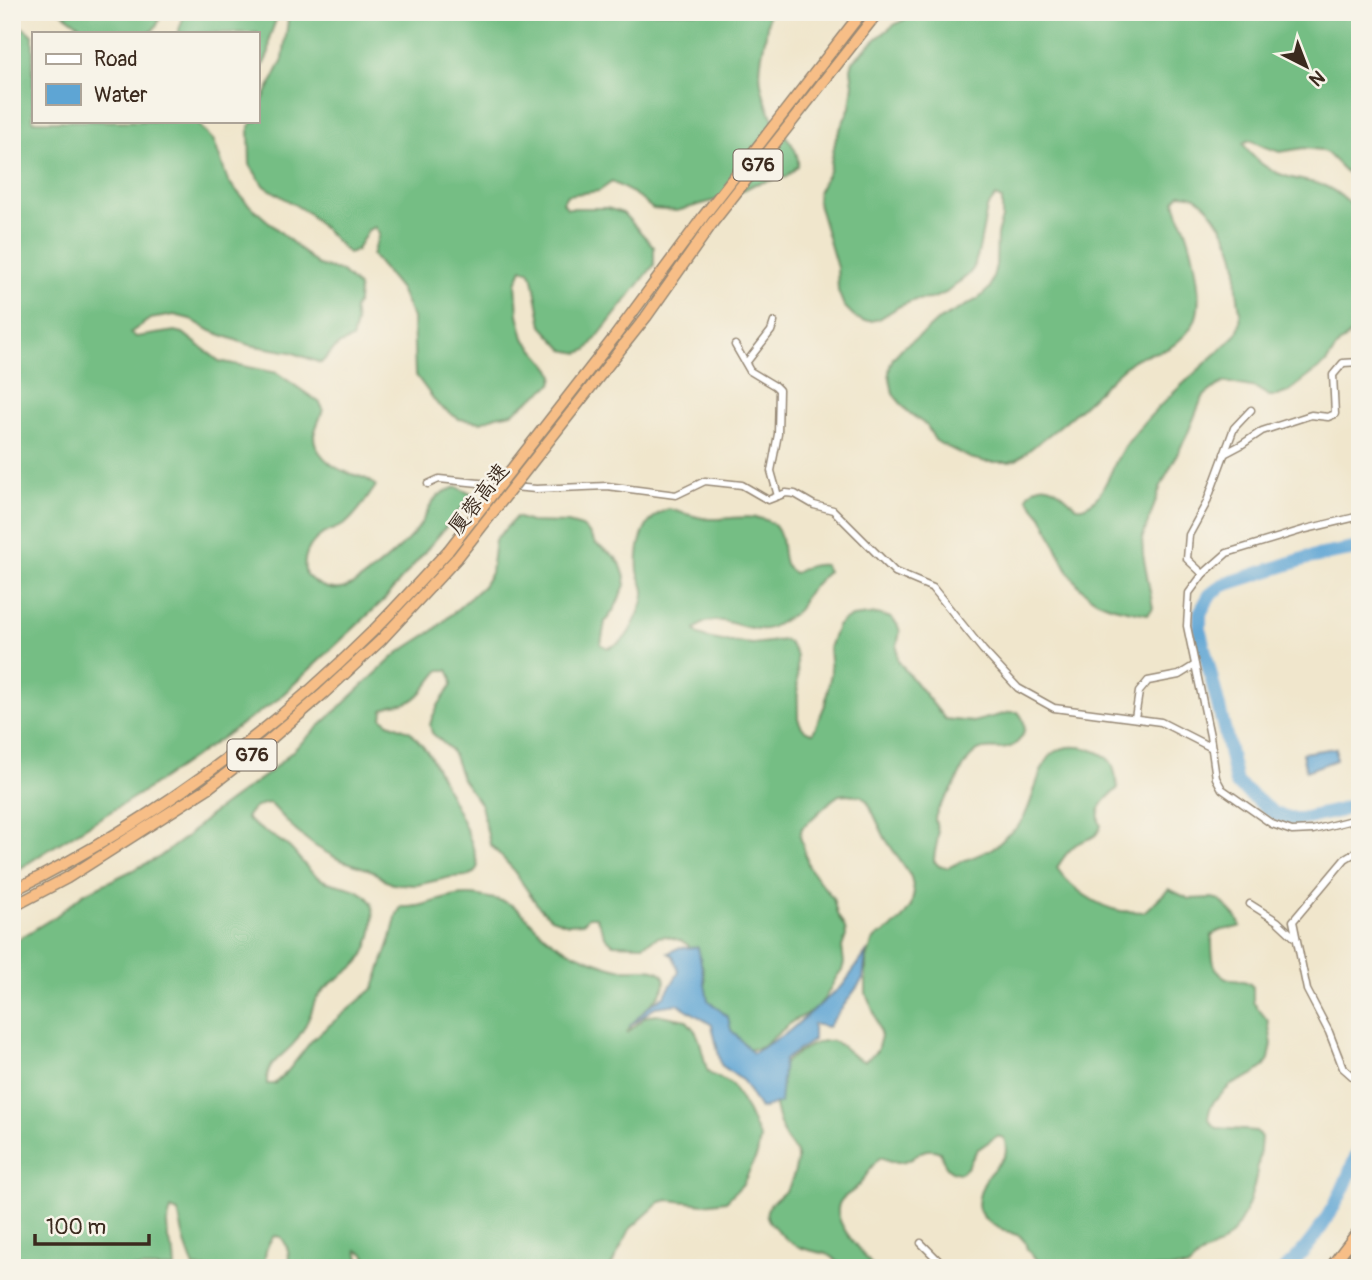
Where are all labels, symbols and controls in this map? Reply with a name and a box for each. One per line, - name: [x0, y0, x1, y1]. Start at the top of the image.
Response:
- legend: [32, 32, 259, 122]
- north arrow: [1270, 32, 1340, 102]
- text: Road: [94, 46, 138, 73]
- text: N: [1304, 65, 1330, 91]
- text: Water: [94, 82, 148, 109]
- road number: G76: [734, 150, 782, 181]
- street label: 厦蓉高速: [443, 458, 515, 540]
- road number: G76: [228, 740, 276, 770]
- scale bar: [35, 1203, 149, 1247]
- text: 100 m: [46, 1214, 106, 1241]

